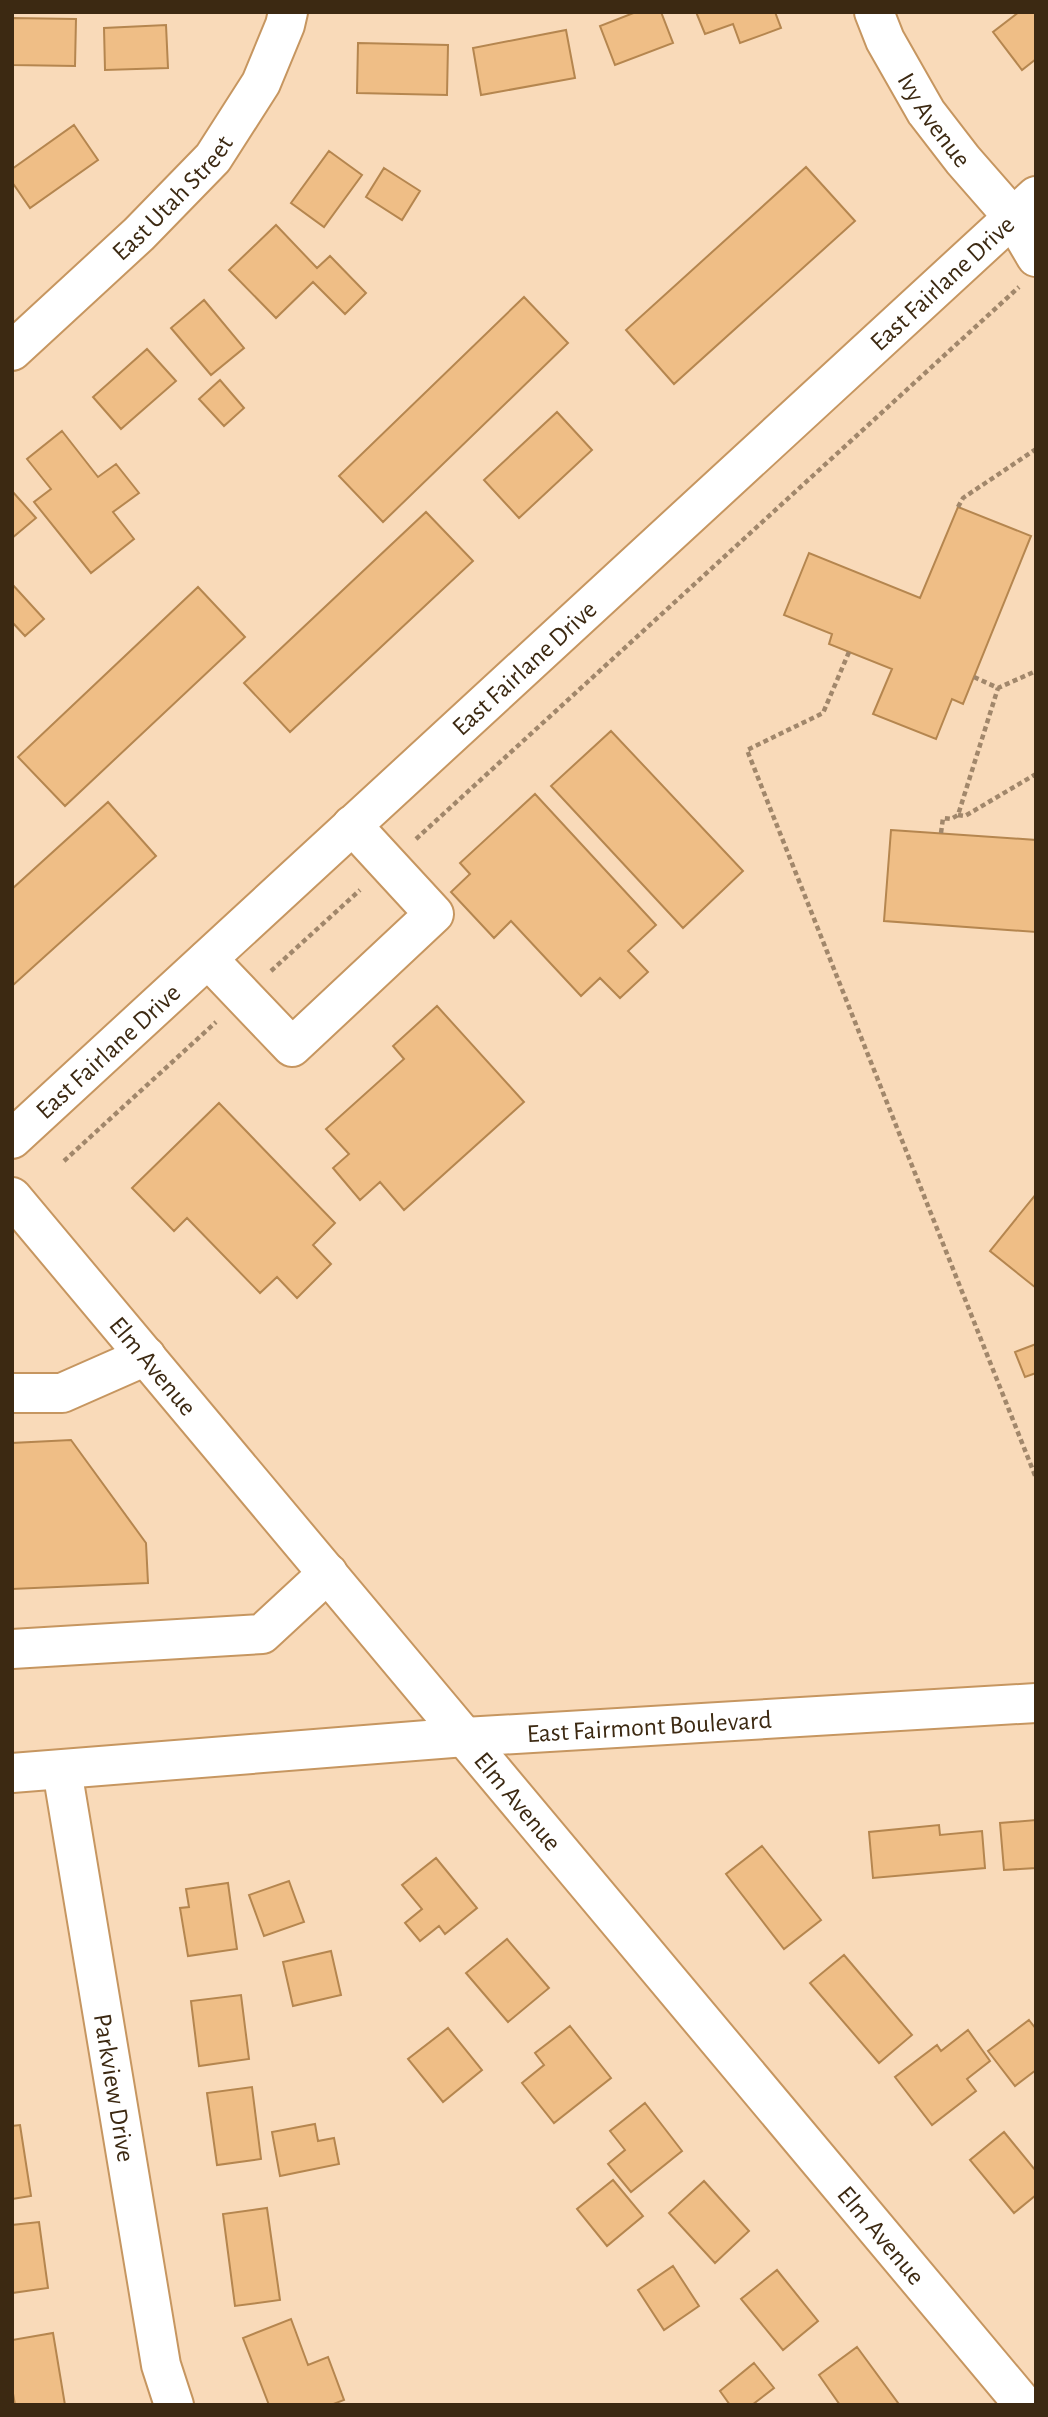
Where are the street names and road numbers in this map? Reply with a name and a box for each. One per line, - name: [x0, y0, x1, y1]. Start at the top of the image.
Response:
- street label: Ivy Avenue: [892, 69, 975, 172]
- street label: East Utah Street: [108, 131, 238, 266]
- street label: East Fairlane Drive: [865, 211, 1020, 356]
- street label: East Fairlane Drive: [448, 596, 602, 741]
- street label: East Fairlane Drive: [31, 979, 185, 1124]
- street label: Elm Avenue: [104, 1312, 201, 1421]
- street label: East Fairmont Boulevard: [526, 1707, 772, 1747]
- street label: Elm Avenue: [469, 1747, 566, 1856]
- street label: Parkview Drive: [89, 2012, 139, 2164]
- street label: Elm Avenue: [832, 2181, 929, 2290]

